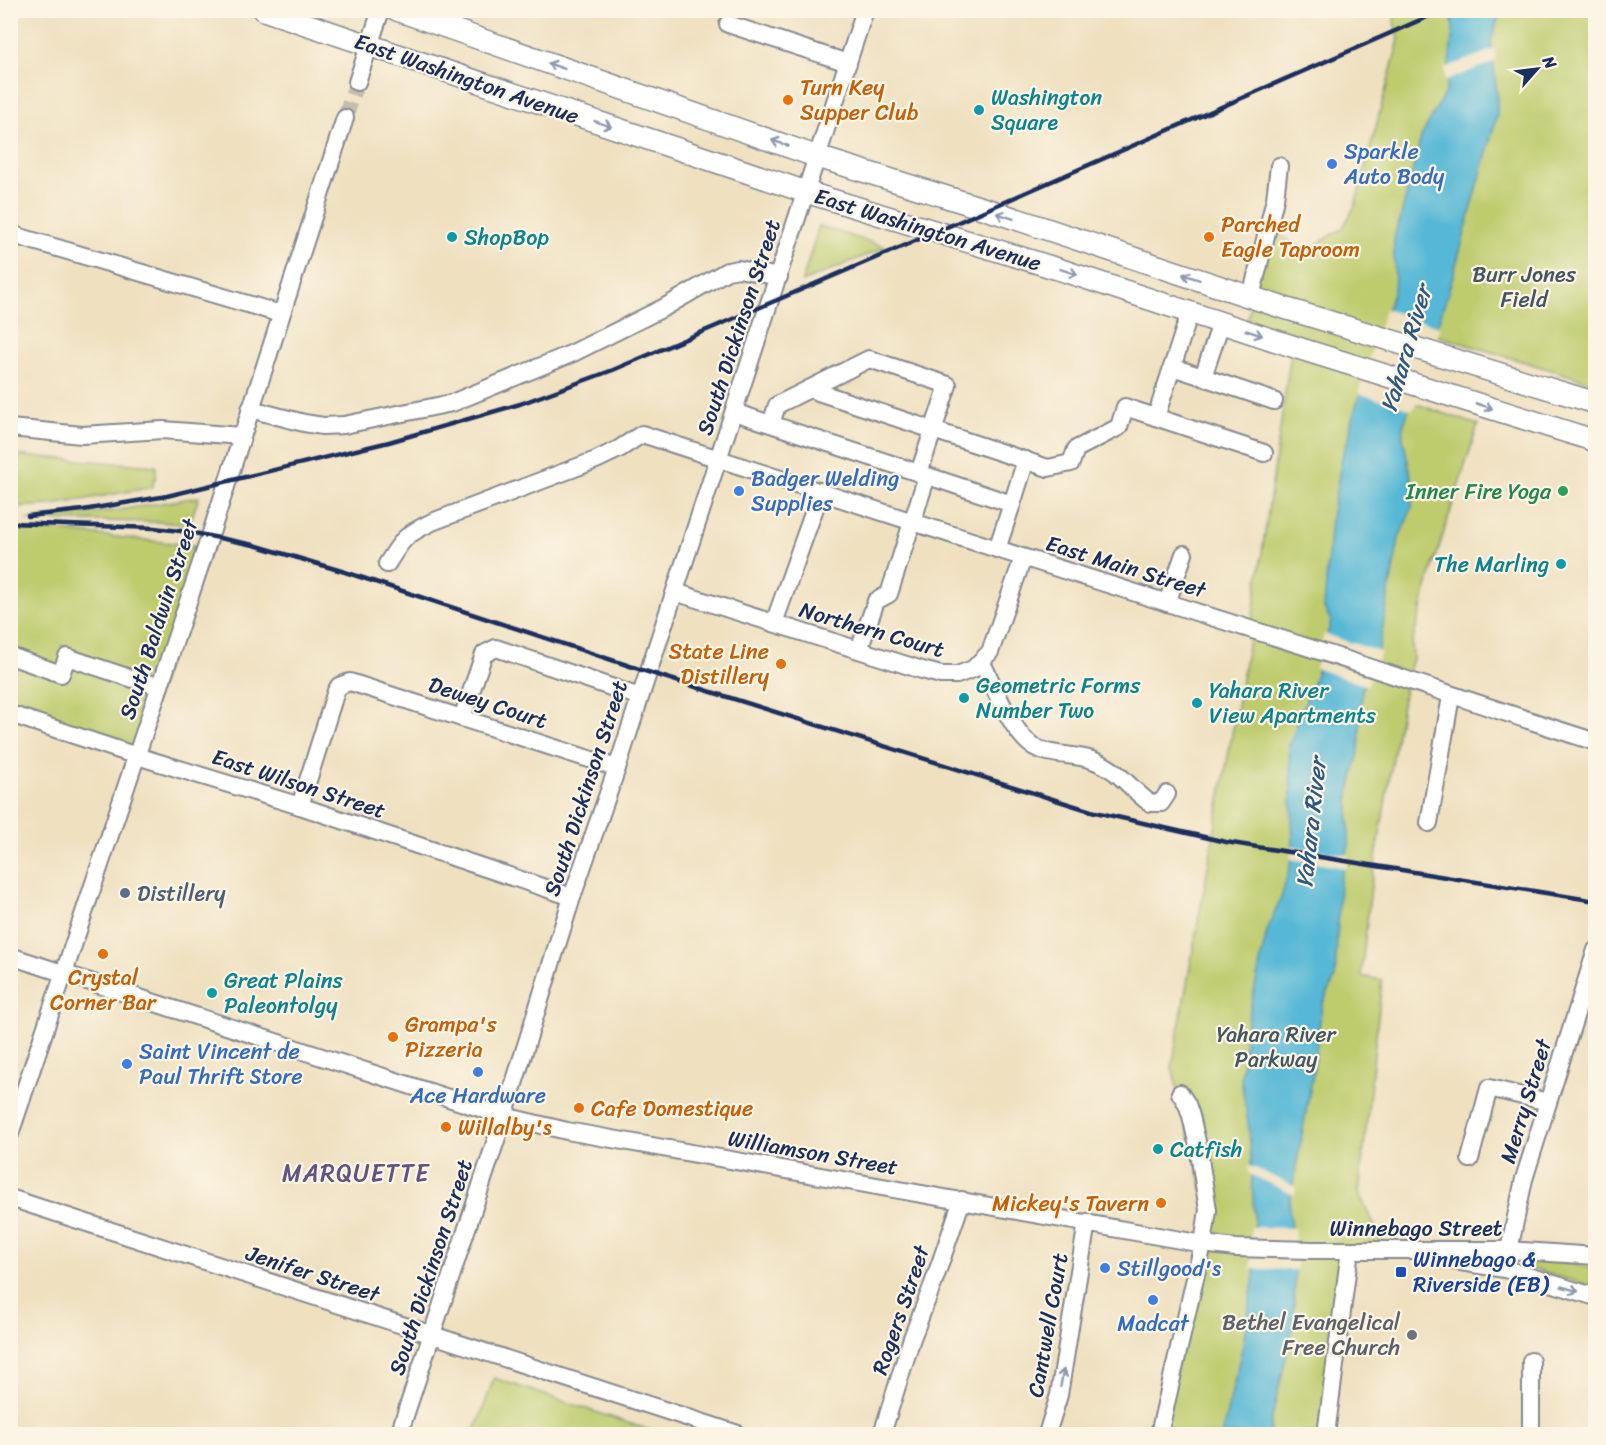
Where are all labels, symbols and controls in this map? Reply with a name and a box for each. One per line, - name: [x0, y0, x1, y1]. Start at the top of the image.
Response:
- street label: East Washington Avenue: [349, 22, 585, 135]
- north arrow: [1507, 39, 1567, 99]
- text: N: [1534, 50, 1566, 75]
- one-way arrow: [547, 59, 566, 70]
- place label: Turn Key Supper Club: [800, 68, 919, 132]
- place label: Washington Square: [991, 78, 1102, 142]
- marker: Turn Key Supper Club: [781, 93, 795, 107]
- marker: Washington Square: [972, 103, 986, 117]
- one-way arrow: [593, 119, 612, 130]
- place label: Sparkle Auto Body: [1343, 132, 1445, 196]
- one-way arrow: [771, 137, 790, 148]
- marker: Sparkle Auto Body: [1325, 157, 1339, 171]
- street label: East Washington Avenue: [809, 176, 1046, 283]
- place label: Parched Eagle Taproom: [1221, 205, 1360, 269]
- one-way arrow: [996, 209, 1015, 220]
- street label: South Dickinson Street: [685, 214, 792, 440]
- place label: ShopBop: [464, 218, 549, 257]
- marker: ShopBop: [445, 230, 459, 244]
- marker: Parched Eagle Taproom: [1202, 230, 1216, 244]
- park label: Burr Jones Field: [1472, 255, 1577, 319]
- one-way arrow: [1059, 268, 1078, 279]
- one-way arrow: [1182, 270, 1201, 281]
- water label: Yahara River: [1368, 277, 1445, 417]
- one-way arrow: [1244, 329, 1263, 340]
- one-way arrow: [1474, 401, 1493, 412]
- place label: Badger Welding Supplies: [751, 459, 899, 523]
- place label: Inner Fire Yoga: [1405, 472, 1552, 511]
- marker: Badger Welding Supplies: [732, 484, 746, 498]
- marker: Inner Fire Yoga: [1556, 484, 1570, 498]
- street label: South Baldwin Street: [108, 513, 210, 724]
- street label: East Main Street: [1041, 524, 1212, 610]
- place label: The Marling: [1434, 545, 1549, 584]
- marker: The Marling: [1554, 557, 1568, 571]
- street label: Northern Court: [795, 590, 949, 669]
- place label: State Line Distillery: [668, 632, 770, 696]
- marker: State Line Distillery: [774, 657, 788, 671]
- street label: Dewey Court: [423, 665, 553, 740]
- place label: Geometric Forms Number Two: [976, 666, 1141, 730]
- place label: Yahara River View Apartments: [1209, 671, 1377, 735]
- street label: South Dickinson Street: [532, 675, 639, 901]
- marker: Geometric Forms Number Two: [957, 691, 971, 705]
- marker: Yahara River View Apartments: [1190, 696, 1204, 710]
- street label: East Wilson Street: [207, 737, 391, 830]
- water label: Yahara River: [1283, 752, 1339, 890]
- place label: Distillery: [137, 874, 226, 913]
- marker: Distillery: [118, 886, 132, 900]
- marker: Crystal Corner Bar: [96, 947, 110, 961]
- place label: Crystal Corner Bar: [50, 958, 158, 1022]
- place label: Great Plains Paleontolgy: [224, 961, 344, 1025]
- marker: Great Plains Paleontolgy: [205, 986, 219, 1000]
- place label: Grampa's Pizzeria: [405, 1005, 498, 1069]
- park label: Yahara River Parkway: [1216, 1015, 1338, 1079]
- marker: Grampa's Pizzeria: [386, 1030, 400, 1044]
- place label: Saint Vincent de Paul Thrift Store: [139, 1032, 303, 1096]
- street label: Merry Street: [1488, 1033, 1563, 1168]
- marker: Saint Vincent de Paul Thrift Store: [120, 1057, 134, 1071]
- marker: Ace Hardware: [471, 1065, 485, 1079]
- place label: Ace Hardware: [409, 1076, 546, 1115]
- place label: Cafe Domestique: [591, 1089, 753, 1128]
- marker: Cafe Domestique: [572, 1101, 586, 1115]
- place label: Willalby's: [458, 1108, 552, 1147]
- street label: Williamson Street: [725, 1118, 901, 1187]
- marker: Willalby's: [439, 1120, 453, 1134]
- place label: Catfish: [1170, 1130, 1242, 1169]
- marker: Catfish: [1151, 1142, 1165, 1156]
- district label: MARQUETTE: [282, 1152, 430, 1194]
- street label: South Dickinson Street: [377, 1154, 484, 1380]
- place label: Mickey's Tavern: [992, 1184, 1149, 1223]
- marker: Mickey's Tavern: [1154, 1196, 1168, 1210]
- street label: Winnebago Street: [1330, 1209, 1503, 1248]
- street label: Jenifer Street: [240, 1233, 386, 1314]
- street label: Rogers Street: [860, 1239, 941, 1380]
- place label: Winnebago & Riverside (EB): [1413, 1240, 1550, 1304]
- street label: Cantwell Court: [1016, 1249, 1079, 1400]
- place label: Stillgood's: [1117, 1249, 1221, 1288]
- marker: Stillgood's: [1098, 1261, 1112, 1275]
- marker: Winnebago & Riverside (EB): [1394, 1265, 1408, 1279]
- one-way arrow: [1560, 1284, 1579, 1295]
- marker: Madcat: [1146, 1293, 1160, 1307]
- place label: Bethel Evangelical Free Church: [1222, 1303, 1401, 1367]
- place label: Madcat: [1117, 1304, 1190, 1343]
- marker: Bethel Evangelical Free Church: [1405, 1328, 1419, 1342]
- one-way arrow: [1057, 1369, 1068, 1388]

